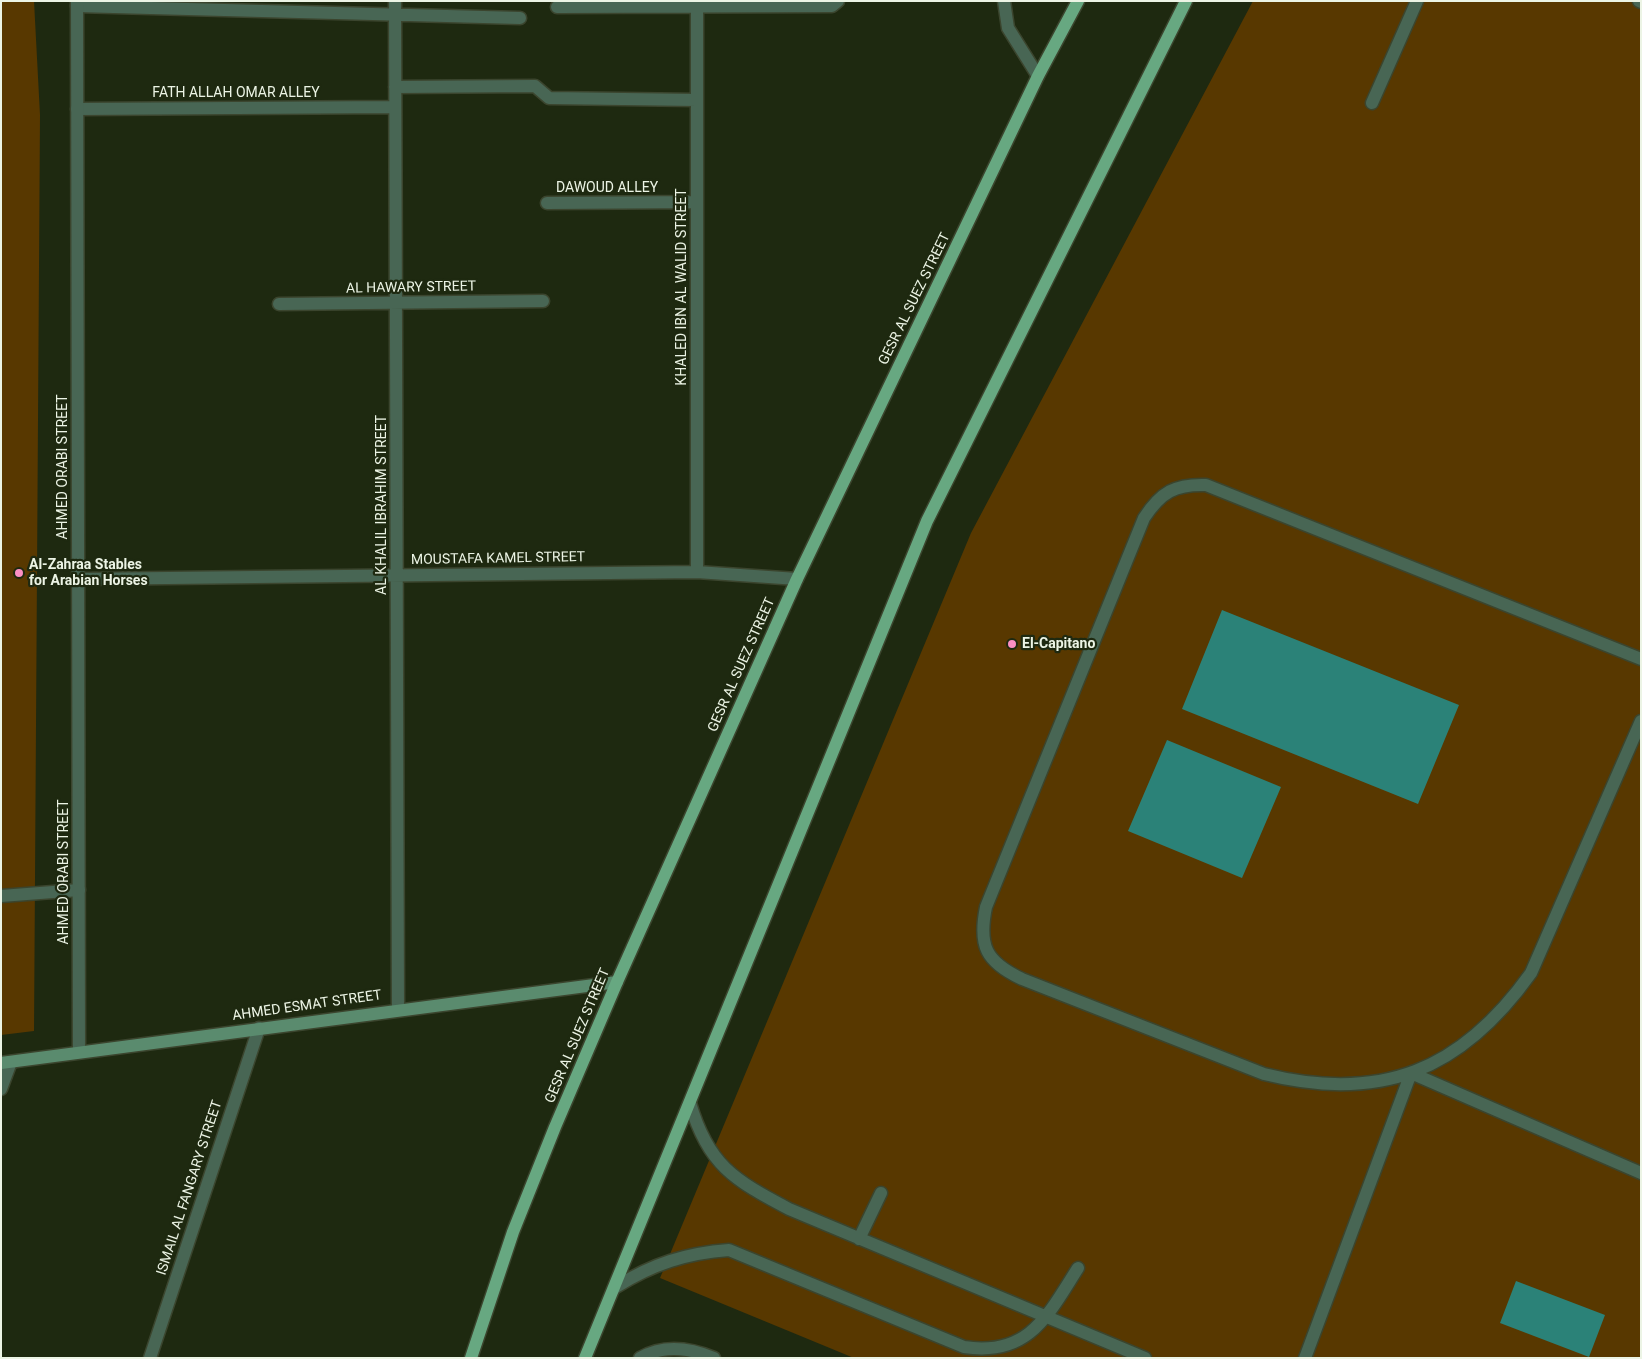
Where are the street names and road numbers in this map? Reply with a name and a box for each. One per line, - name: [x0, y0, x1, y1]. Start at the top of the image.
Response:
- street label: FATH ALLAH OMAR ALLEY: [152, 85, 320, 101]
- street label: DAWOUD ALLEY: [556, 180, 658, 196]
- street label: KHALED IBN AL WALID STREET: [674, 188, 690, 386]
- street label: GESR AL SUEZ STREET: [876, 230, 954, 368]
- street label: AL HAWARY STREET: [346, 278, 476, 298]
- street label: AHMED ORABI STREET: [55, 394, 71, 540]
- street label: AL KHALIL IBRAHIM STREET: [374, 415, 390, 595]
- street label: MOUSTAFA KAMEL STREET: [411, 549, 585, 569]
- street label: GESR AL SUEZ STREET: [705, 595, 779, 735]
- street label: AHMED ORABI STREET: [56, 799, 72, 945]
- street label: GESR AL SUEZ STREET: [542, 966, 614, 1106]
- street label: AHMED ESMAT STREET: [231, 987, 383, 1025]
- street label: ISMAIL AL FANGARY STREET: [154, 1098, 226, 1278]

